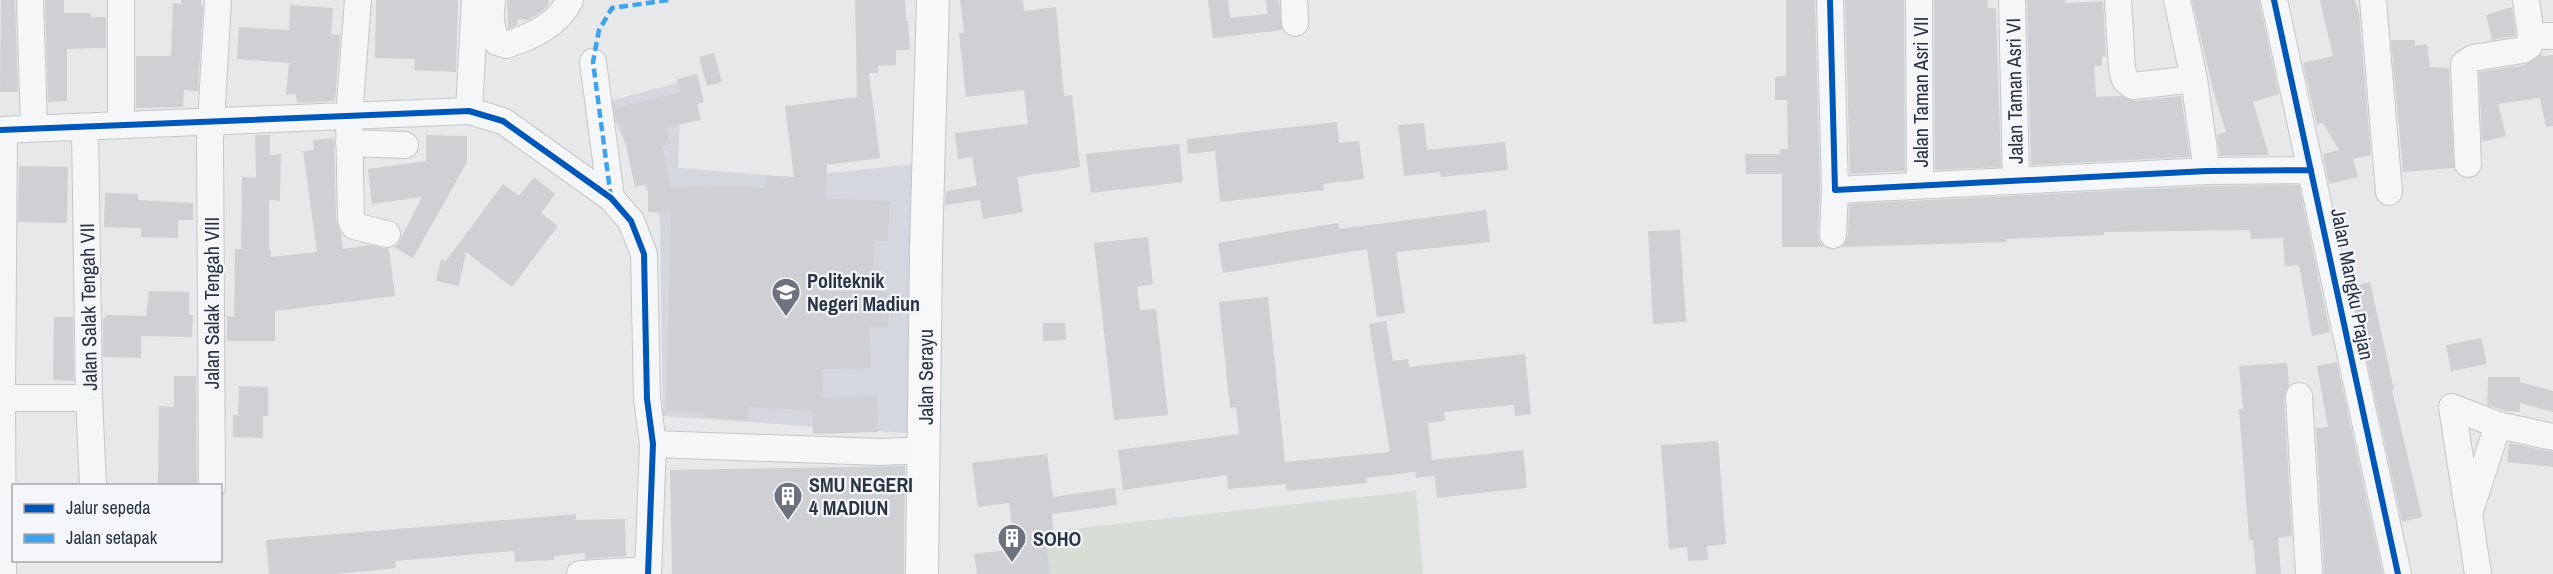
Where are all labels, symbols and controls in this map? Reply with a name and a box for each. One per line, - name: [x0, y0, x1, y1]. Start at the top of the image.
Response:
- street label: Jalan Taman Asri VII: [1907, 17, 1934, 167]
- street label: Jalan Taman Asri VI: [1999, 18, 2029, 164]
- street label: Jalan Mangku Prajan: [2325, 206, 2381, 362]
- street label: Jalan Salak Tengah VIII: [198, 217, 225, 389]
- street label: Jalan Salak Tengah VII: [73, 223, 103, 391]
- place label: Politeknik Negeri Madiun: [807, 267, 920, 317]
- school or university icon: Politeknik Negeri Madiun: [770, 276, 802, 318]
- street label: Jalan Serayu: [912, 329, 939, 425]
- place label: SMU NEGERI 4 MADIUN: [809, 471, 913, 521]
- building icon: SMU NEGERI 4 MADIUN: [772, 480, 804, 522]
- legend: [12, 484, 222, 562]
- text: Jalur sepeda: [66, 495, 151, 520]
- building icon: SOHO: [996, 522, 1028, 564]
- text: Jalan setapak: [66, 525, 158, 550]
- place label: SOHO: [1033, 525, 1082, 552]

